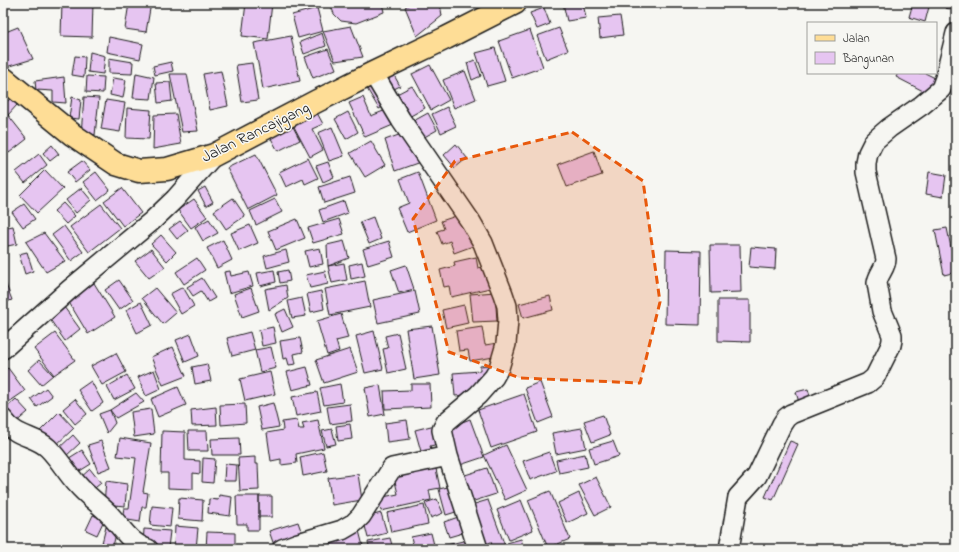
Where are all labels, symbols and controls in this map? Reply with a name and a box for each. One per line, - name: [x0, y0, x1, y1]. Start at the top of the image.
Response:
- legend: [807, 22, 937, 74]
- text: Jalan: [843, 30, 870, 48]
- text: Bangunan: [842, 50, 894, 69]
- street label: Jalan Rancajigang: [198, 96, 314, 169]

